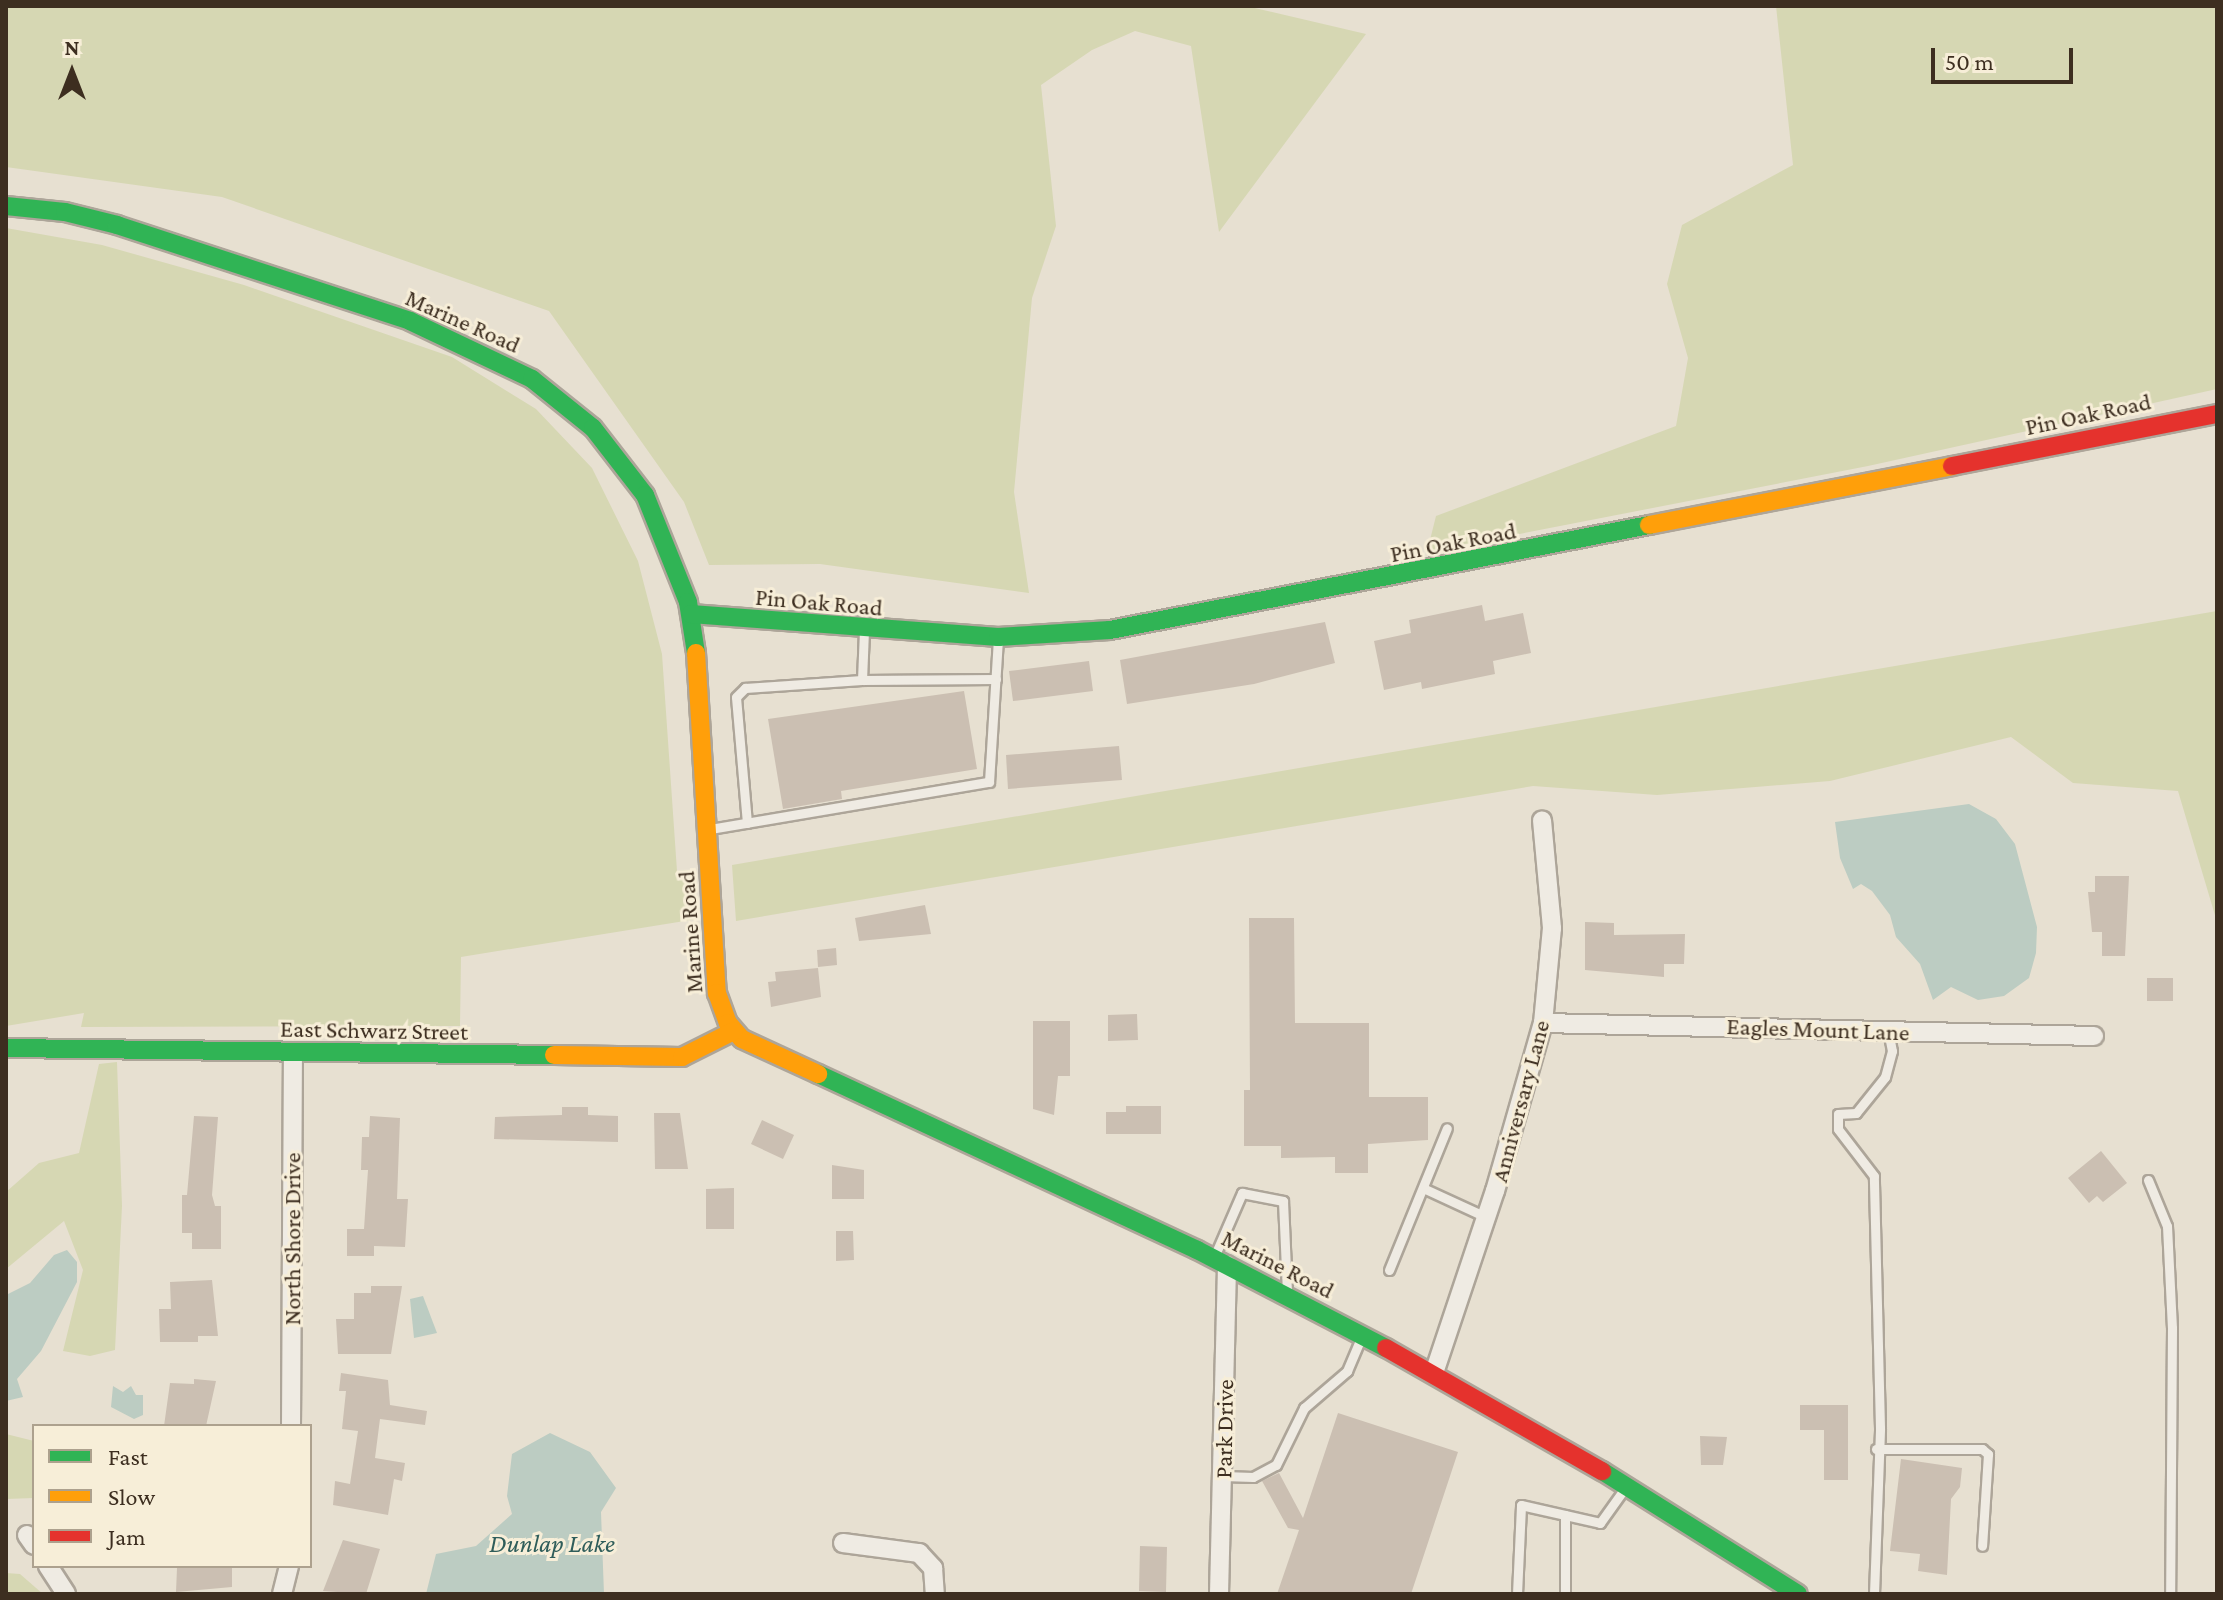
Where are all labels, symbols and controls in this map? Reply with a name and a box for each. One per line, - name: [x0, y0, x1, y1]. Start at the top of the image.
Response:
- north arrow: [32, 32, 112, 112]
- scale bar: [1935, 32, 2077, 82]
- text: N: [65, 35, 80, 60]
- text: 50 m: [1945, 48, 1994, 75]
- street label: Marine Road: [401, 283, 525, 359]
- street label: Pin Oak Road: [2023, 387, 2153, 441]
- street label: Pin Oak Road: [1388, 516, 1518, 568]
- street label: Pin Oak Road: [754, 582, 884, 622]
- street label: Marine Road: [671, 870, 709, 994]
- street label: Eagles Mount Lane: [1726, 1011, 1910, 1047]
- street label: East Schwarz Street: [280, 1014, 468, 1046]
- street label: Anniversary Lane: [1485, 1017, 1555, 1185]
- street label: North Shore Drive: [278, 1153, 306, 1325]
- street label: Marine Road: [1217, 1223, 1339, 1305]
- street label: Park Drive: [1209, 1379, 1239, 1479]
- legend: [32, 1424, 312, 1568]
- text: Fast: [108, 1443, 148, 1470]
- text: Slow: [108, 1483, 155, 1510]
- text: Jam: [108, 1523, 146, 1550]
- water label: Dunlap Lake: [489, 1528, 615, 1560]

